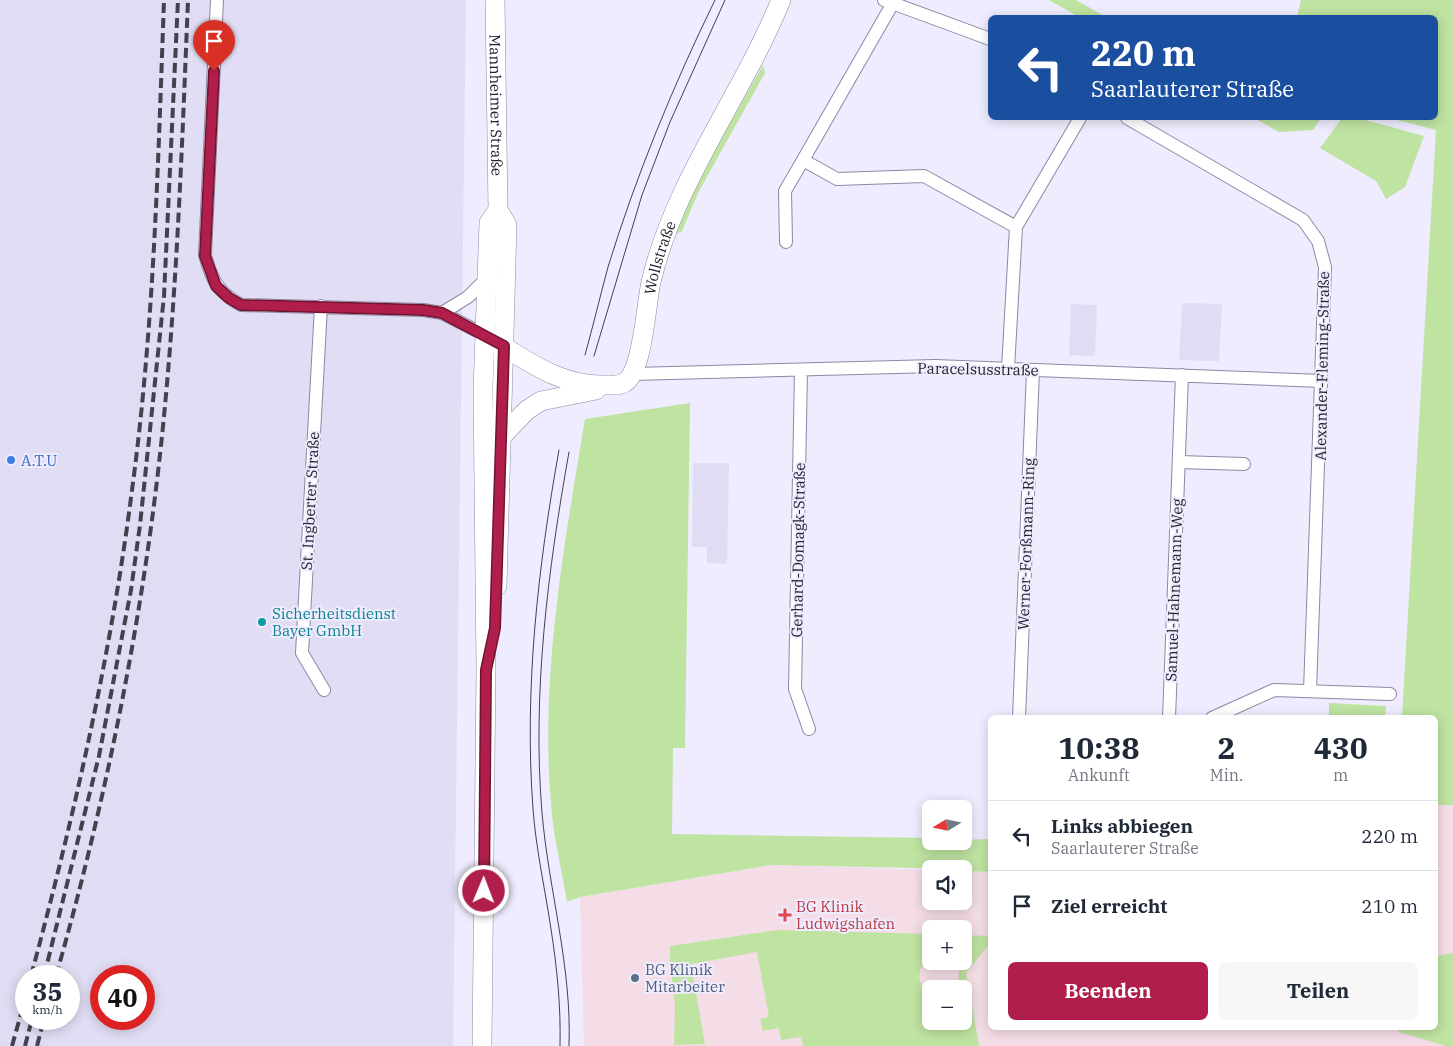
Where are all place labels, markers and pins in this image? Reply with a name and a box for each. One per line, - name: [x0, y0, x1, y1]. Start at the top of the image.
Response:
- pin: [193, 20, 235, 71]
- place label: A.T.U: [21, 451, 57, 470]
- marker: A.T.U: [5, 454, 17, 466]
- place label: Sicherheitsdienst Bayer GmbH: [272, 604, 396, 640]
- marker: Sicherheitsdienst Bayer GmbH: [256, 616, 268, 628]
- place label: BG Klinik Ludwigshafen: [796, 897, 896, 933]
- marker: BG Klinik Ludwigshafen: [778, 908, 792, 922]
- place label: BG Klinik Mitarbeiter: [645, 960, 725, 996]
- marker: BG Klinik Mitarbeiter: [629, 972, 641, 984]

